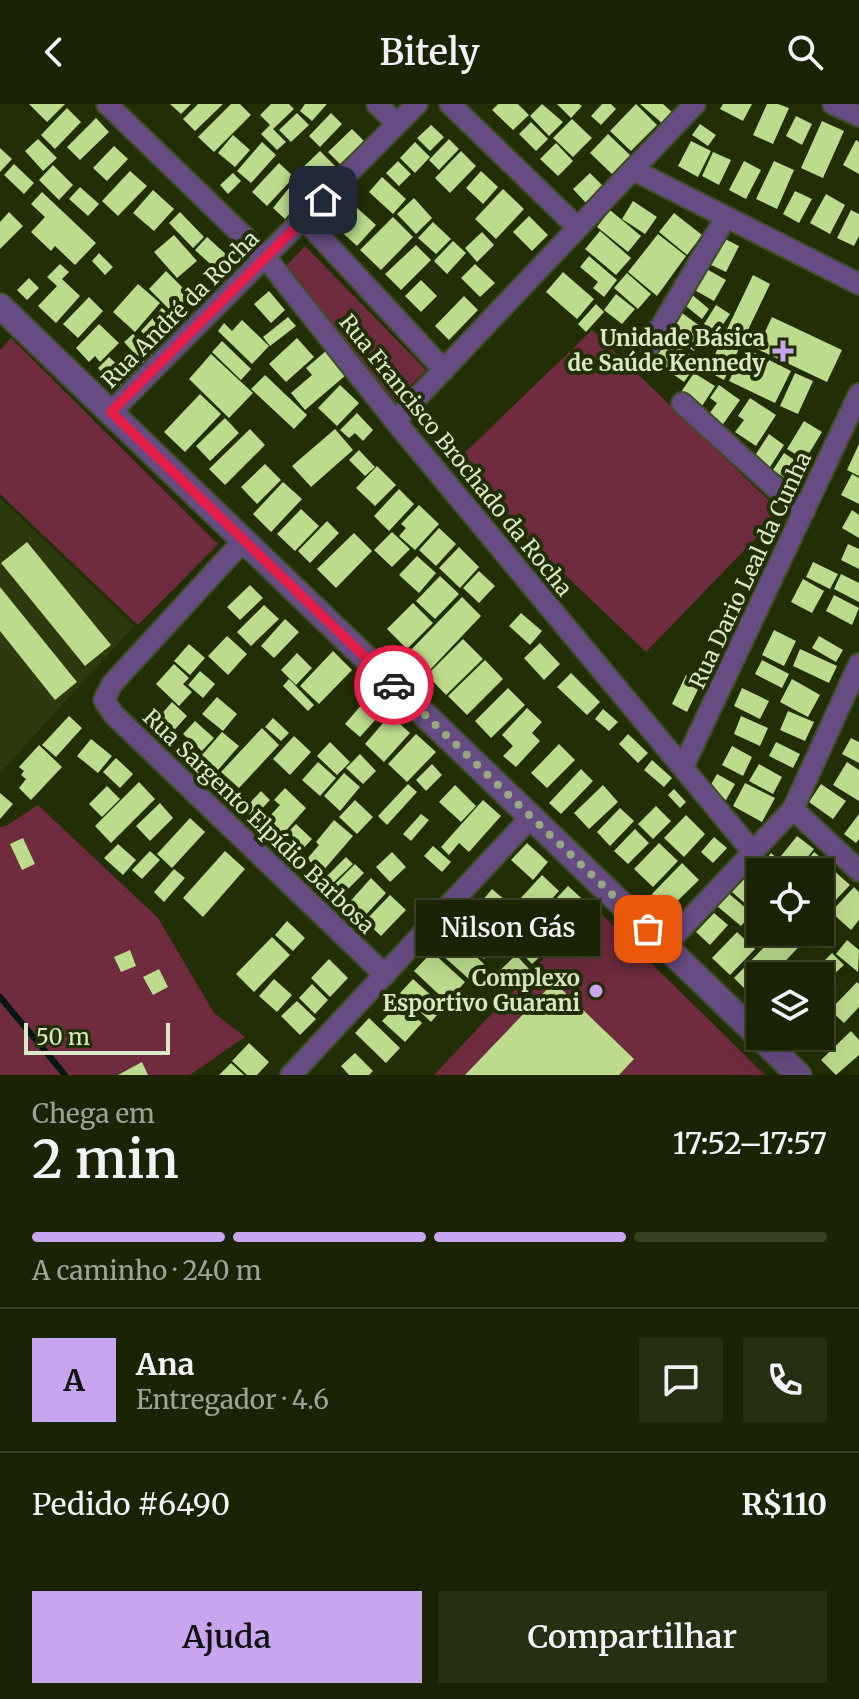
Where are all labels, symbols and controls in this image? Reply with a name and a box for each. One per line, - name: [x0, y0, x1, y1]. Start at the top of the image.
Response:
- icon: back: [32, 30, 76, 74]
- text: Bitely: [379, 30, 480, 75]
- icon: search: [783, 30, 827, 74]
- pin: [289, 166, 357, 234]
- icon: home: [301, 178, 345, 222]
- street label: Rua André da Rocha: [95, 224, 265, 394]
- street label: Rua Francisco Brochado da Rocha: [333, 308, 579, 602]
- place label: Unidade Básica de Saúde Kennedy: [568, 324, 766, 377]
- marker: Unidade Básica de Saúde Kennedy: [772, 340, 794, 362]
- street label: Rua Dario Leal da Cunha: [683, 447, 817, 693]
- courier: [354, 645, 434, 725]
- icon: car: [372, 663, 416, 707]
- street label: Rua Sargento Elpídio Barbosa: [137, 703, 381, 939]
- map controls: [746, 858, 834, 1050]
- button: locate: [746, 858, 834, 946]
- pin: [614, 895, 682, 963]
- callout: Nilson Gás: [416, 901, 600, 957]
- icon: bag: [626, 907, 670, 951]
- text: Nilson Gás: [441, 911, 575, 944]
- button: layers: [746, 962, 834, 1050]
- place label: Complexo Esportivo Guarani: [382, 964, 580, 1017]
- marker: Complexo Esportivo Guarani: [587, 982, 605, 1000]
- scale bar: [24, 1019, 170, 1055]
- text: 50 m: [36, 1023, 90, 1051]
- text: Chega em: [32, 1097, 155, 1130]
- text: 17:52–17:57: [673, 1124, 827, 1162]
- text: 2 min: [32, 1127, 179, 1192]
- text: A caminho · 240 m: [32, 1254, 262, 1287]
- button: chat: [639, 1338, 723, 1422]
- button: phone: [743, 1338, 827, 1422]
- text: Ana: [136, 1345, 194, 1383]
- text: A: [63, 1361, 85, 1399]
- text: Entregador · 4.6: [136, 1383, 329, 1416]
- text: Pedido #6490: [32, 1485, 230, 1523]
- text: R$110: [742, 1485, 827, 1523]
- button: Ajuda: [32, 1591, 422, 1683]
- button: Compartilhar: [438, 1591, 827, 1683]

